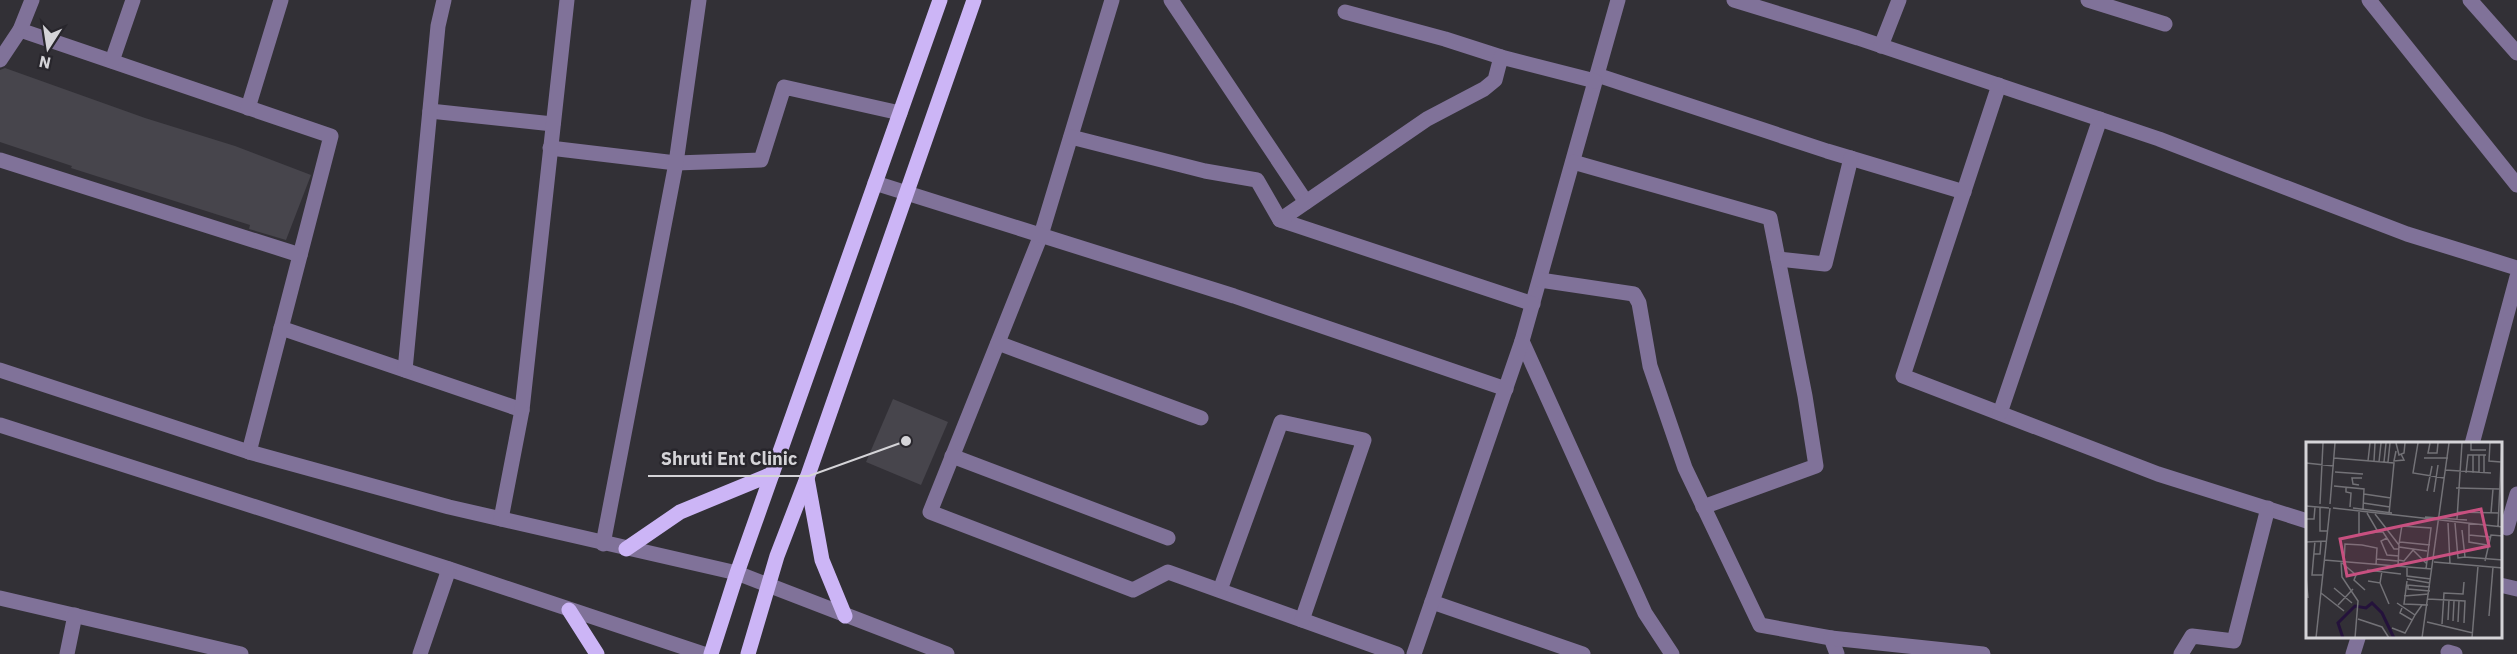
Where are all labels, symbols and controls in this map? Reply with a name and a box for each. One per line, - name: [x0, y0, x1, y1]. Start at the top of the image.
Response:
- north arrow: [18, 18, 78, 78]
- text: N: [37, 52, 53, 74]
- callout: Shruti Ent Clinic: [648, 440, 809, 476]
- inset map: [2306, 442, 2502, 639]
- text: Shruti Ent Clinic: [661, 447, 797, 470]

